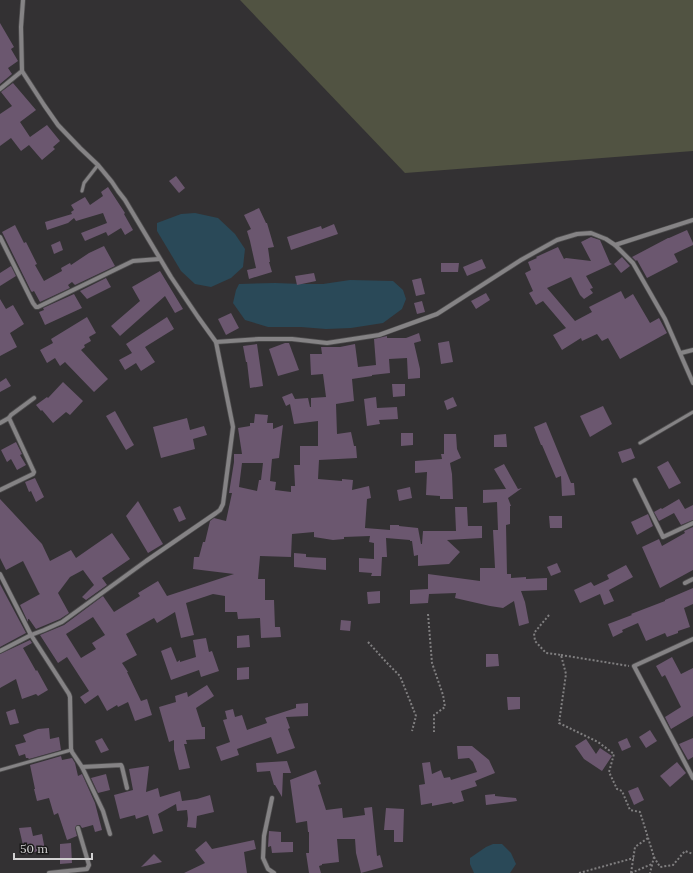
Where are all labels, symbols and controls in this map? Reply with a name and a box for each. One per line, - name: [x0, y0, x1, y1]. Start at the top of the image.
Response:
- scale bar: [14, 835, 92, 861]
- text: 50 m: [20, 841, 48, 856]

